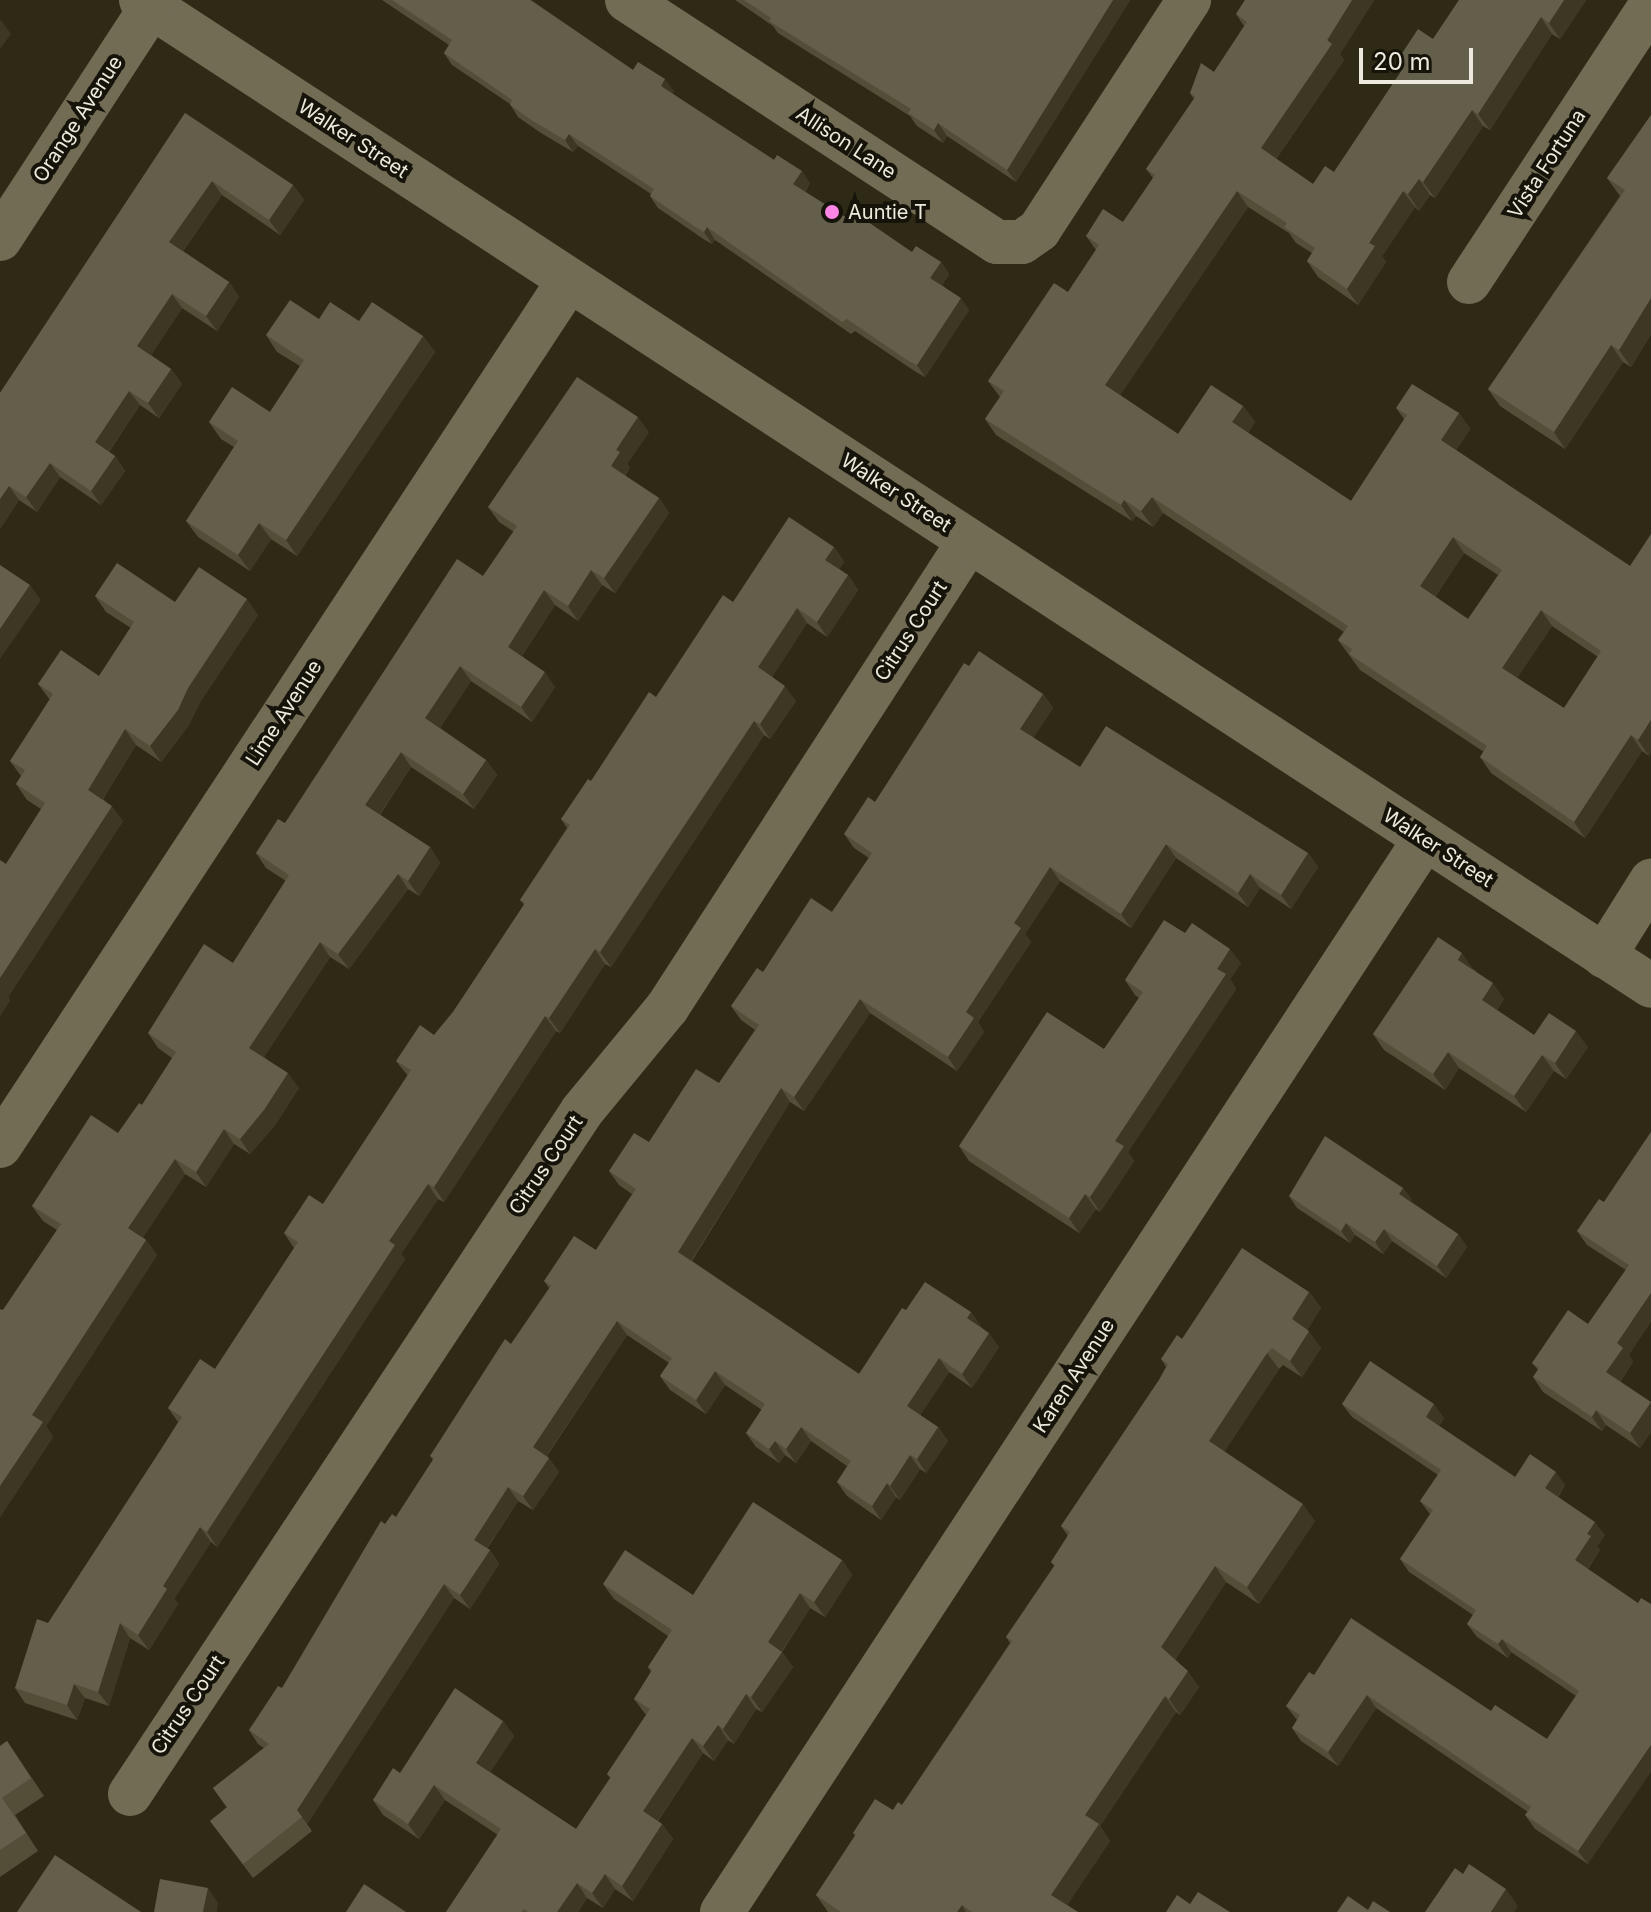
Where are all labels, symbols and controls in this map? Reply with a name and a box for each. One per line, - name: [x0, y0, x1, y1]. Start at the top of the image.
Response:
- scale bar: [1363, 32, 1477, 82]
- text: 20 m: [1373, 47, 1431, 76]
- street label: Orange Avenue: [28, 51, 128, 187]
- street label: Walker Street: [293, 94, 413, 184]
- street label: Allison Lane: [792, 102, 900, 184]
- street label: Vista Fortuna: [1503, 105, 1591, 223]
- place label: Auntie T: [848, 200, 927, 224]
- marker: Auntie T: [823, 203, 841, 221]
- street label: Walker Street: [836, 448, 956, 538]
- street label: Citrus Court: [870, 577, 952, 685]
- street label: Lime Avenue: [241, 656, 327, 770]
- street label: Walker Street: [1378, 803, 1498, 893]
- street label: Citrus Court: [504, 1111, 588, 1219]
- street label: Karen Avenue: [1028, 1314, 1120, 1438]
- street label: Citrus Court: [146, 1651, 230, 1759]

